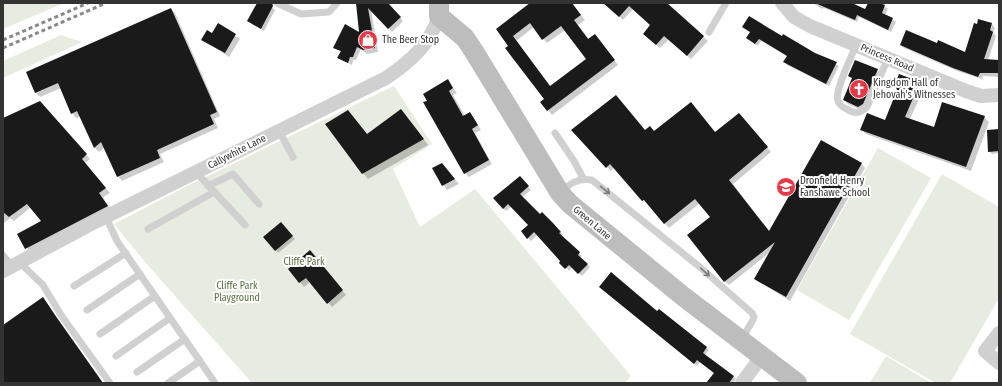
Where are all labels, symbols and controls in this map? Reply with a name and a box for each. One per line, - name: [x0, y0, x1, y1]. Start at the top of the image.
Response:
- shop icon: The Beer Stop: [357, 29, 379, 51]
- place label: The Beer Stop: [382, 34, 439, 46]
- street label: Princess Road: [858, 41, 916, 75]
- place label: Kingdom Hall of Jehovah's Witnesses: [873, 77, 955, 101]
- church icon: Kingdom Hall of Jehovah's Witnesses: [848, 78, 870, 100]
- street label: Callywhite Lane: [206, 132, 268, 172]
- place label: Dronfield Henry Fanshawe School: [800, 175, 870, 199]
- school or university icon: Dronfield Henry Fanshawe School: [775, 176, 797, 198]
- one-way arrow: [599, 185, 610, 194]
- street label: Green Lane: [571, 204, 613, 242]
- park label: Cliffe Park: [283, 256, 325, 268]
- one-way arrow: [700, 267, 710, 277]
- park label: Cliffe Park Playground: [214, 280, 260, 304]

